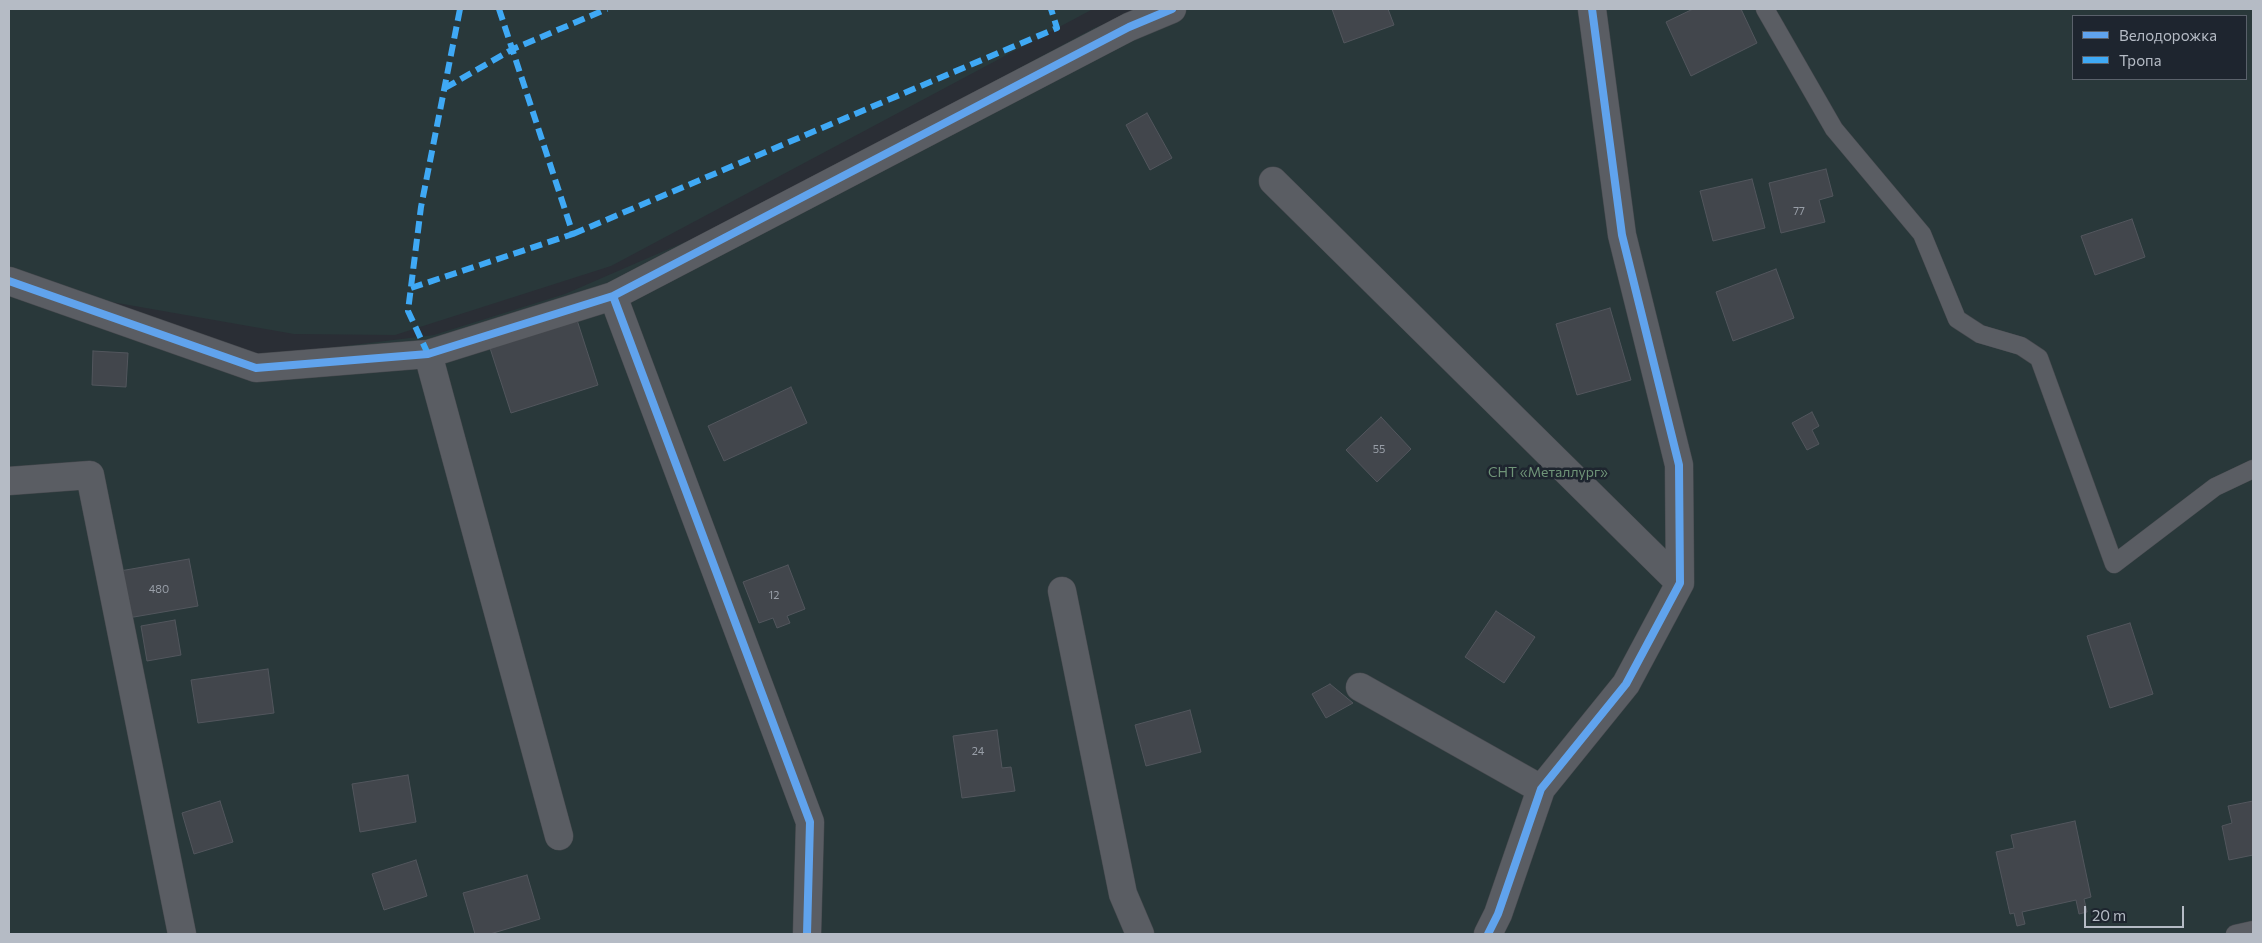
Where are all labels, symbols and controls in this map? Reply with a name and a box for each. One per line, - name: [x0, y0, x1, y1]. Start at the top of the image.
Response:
- legend: [2072, 15, 2247, 80]
- text: Велодорожка: [2119, 26, 2217, 44]
- text: Тропа: [2119, 51, 2161, 69]
- house number: 77: [1793, 204, 1805, 218]
- house number: 55: [1373, 442, 1385, 456]
- park label: СНТ «Металлург»: [1488, 464, 1608, 480]
- house number: 480: [149, 582, 169, 596]
- house number: 12: [769, 588, 779, 602]
- house number: 24: [972, 744, 984, 758]
- scale bar: [2087, 896, 2187, 928]
- text: 20 m: [2092, 906, 2126, 924]

